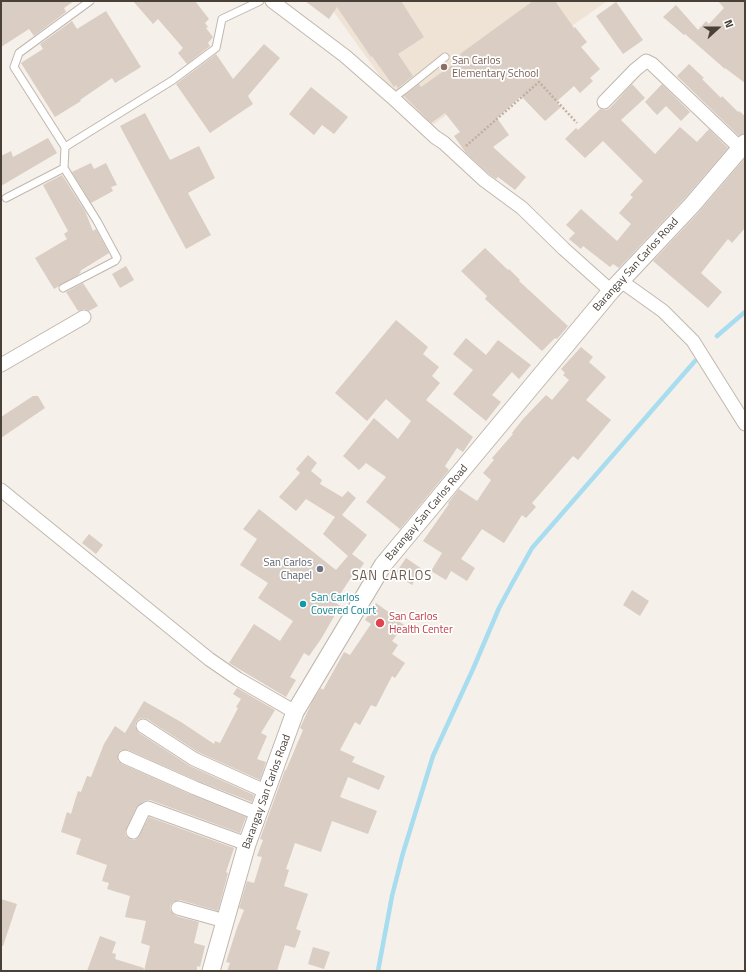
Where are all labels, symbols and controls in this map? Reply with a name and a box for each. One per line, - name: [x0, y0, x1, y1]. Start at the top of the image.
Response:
- north arrow: [698, 8, 738, 48]
- text: N: [720, 17, 738, 30]
- place label: San Carlos Elementary School: [452, 54, 539, 80]
- marker: San Carlos Elementary School: [439, 62, 449, 72]
- street label: Barangay San Carlos Road: [591, 216, 681, 314]
- street label: Barangay San Carlos Road: [383, 462, 471, 564]
- place label: San Carlos Chapel: [263, 556, 312, 582]
- marker: San Carlos Chapel: [315, 564, 325, 574]
- district label: SAN CARLOS: [352, 569, 432, 585]
- place label: San Carlos Covered Court: [311, 591, 376, 617]
- marker: San Carlos Covered Court: [298, 599, 308, 609]
- place label: San Carlos Health Center: [389, 610, 453, 636]
- marker: San Carlos Health Center: [374, 617, 386, 629]
- street label: Barangay San Carlos Road: [240, 733, 294, 851]

